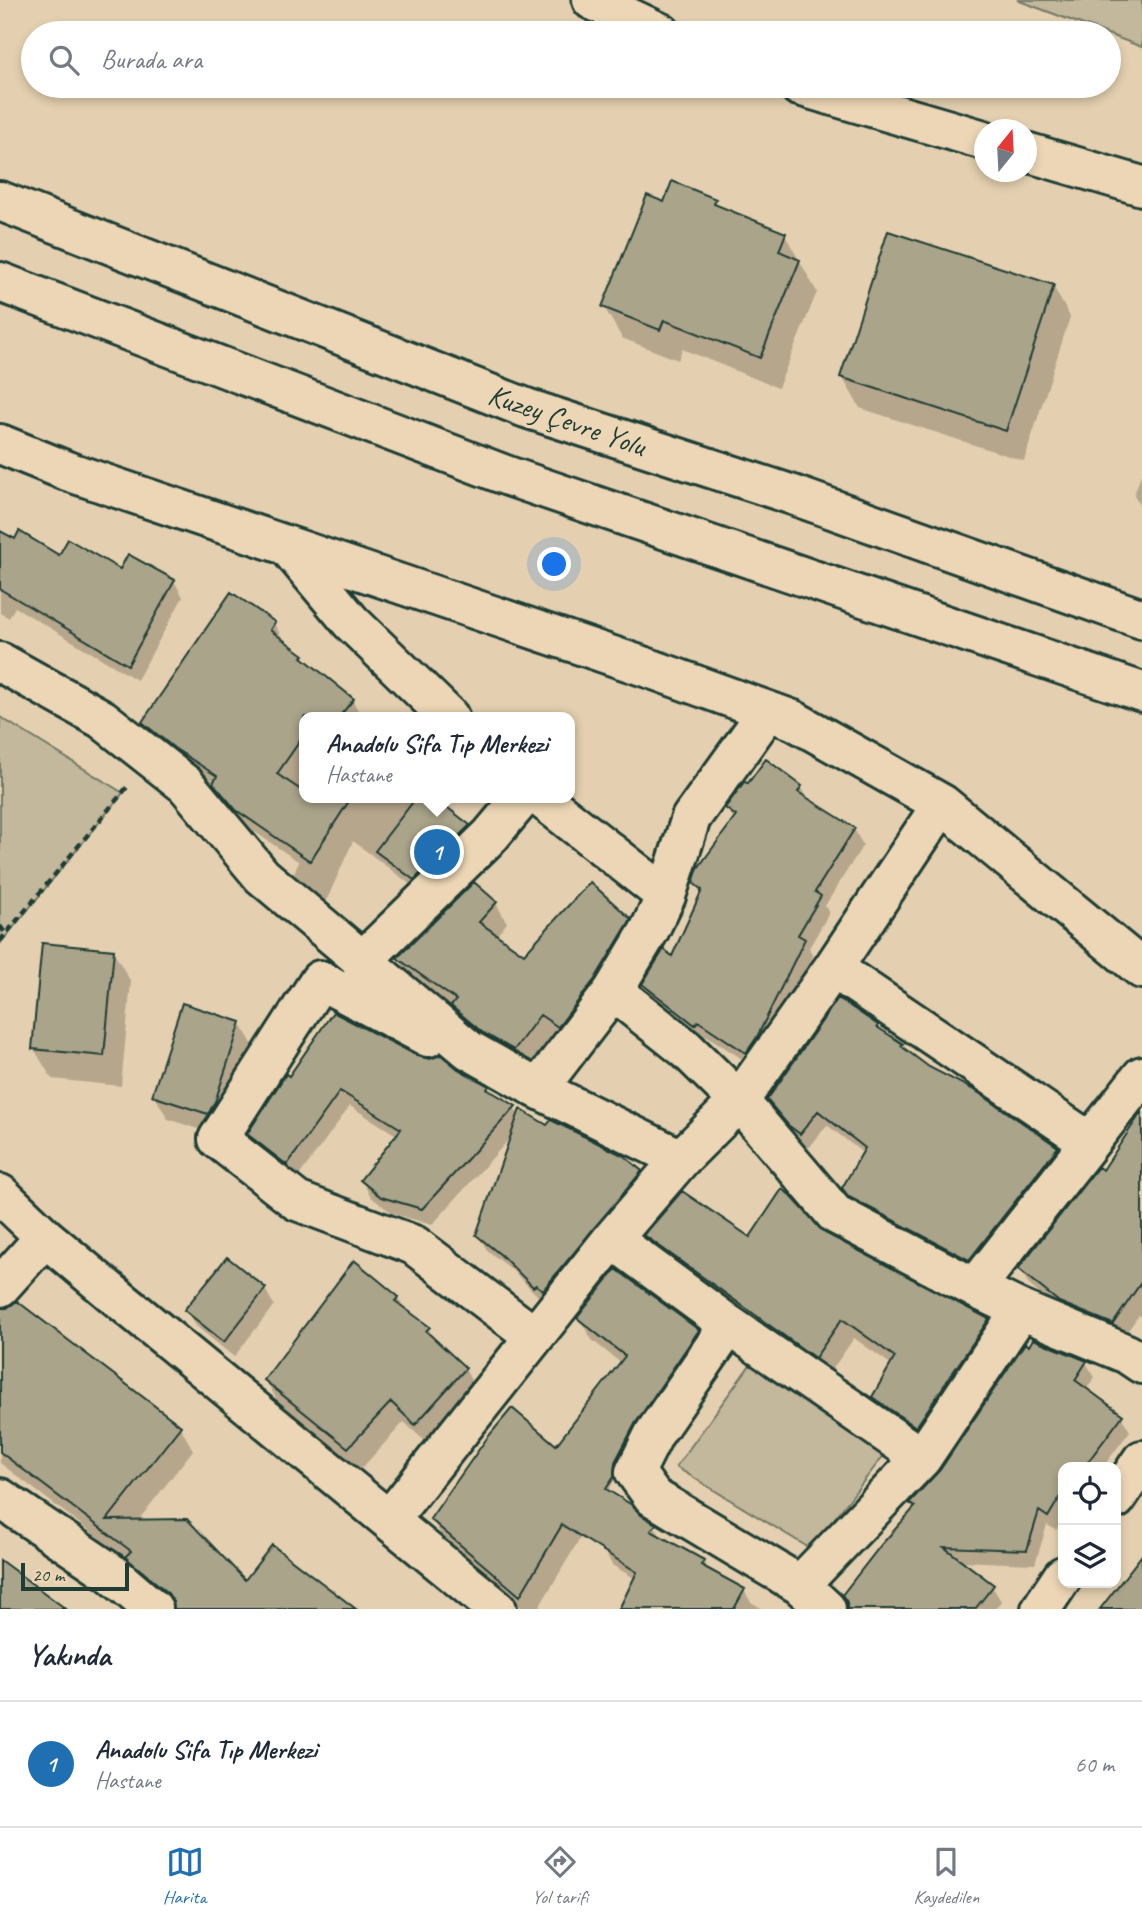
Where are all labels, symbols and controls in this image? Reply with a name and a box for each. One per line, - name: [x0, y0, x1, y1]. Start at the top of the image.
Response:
- search box: [21, 21, 1121, 98]
- icon: search: [45, 41, 83, 79]
- text: Burada ara: [101, 43, 202, 76]
- north arrow: [974, 119, 1037, 182]
- street label: Kuzey Çevre Yolu: [483, 375, 652, 465]
- your location: [537, 547, 571, 581]
- popup: [299, 712, 575, 803]
- text: Anadolu Sifa Tıp Merkezi: [326, 727, 548, 760]
- text: Hastane: [326, 760, 391, 789]
- pin: 1: [414, 826, 460, 878]
- map controls: [1058, 1462, 1121, 1588]
- button: locate: [1058, 1462, 1121, 1525]
- button: layers: [1058, 1525, 1121, 1588]
- scale bar: [21, 1560, 130, 1592]
- text: 20 m: [32, 1563, 64, 1587]
- text: Yakında: [28, 1636, 110, 1674]
- text: Anadolu Sifa Tıp Merkezi: [95, 1733, 317, 1766]
- text: 1: [46, 1750, 56, 1779]
- text: 60 m: [1075, 1750, 1114, 1779]
- text: Hastane: [95, 1766, 161, 1795]
- tab: Harita: [163, 1843, 206, 1909]
- tab: Yol tarifi: [532, 1843, 588, 1909]
- tab: Kaydedilen: [913, 1843, 979, 1909]

